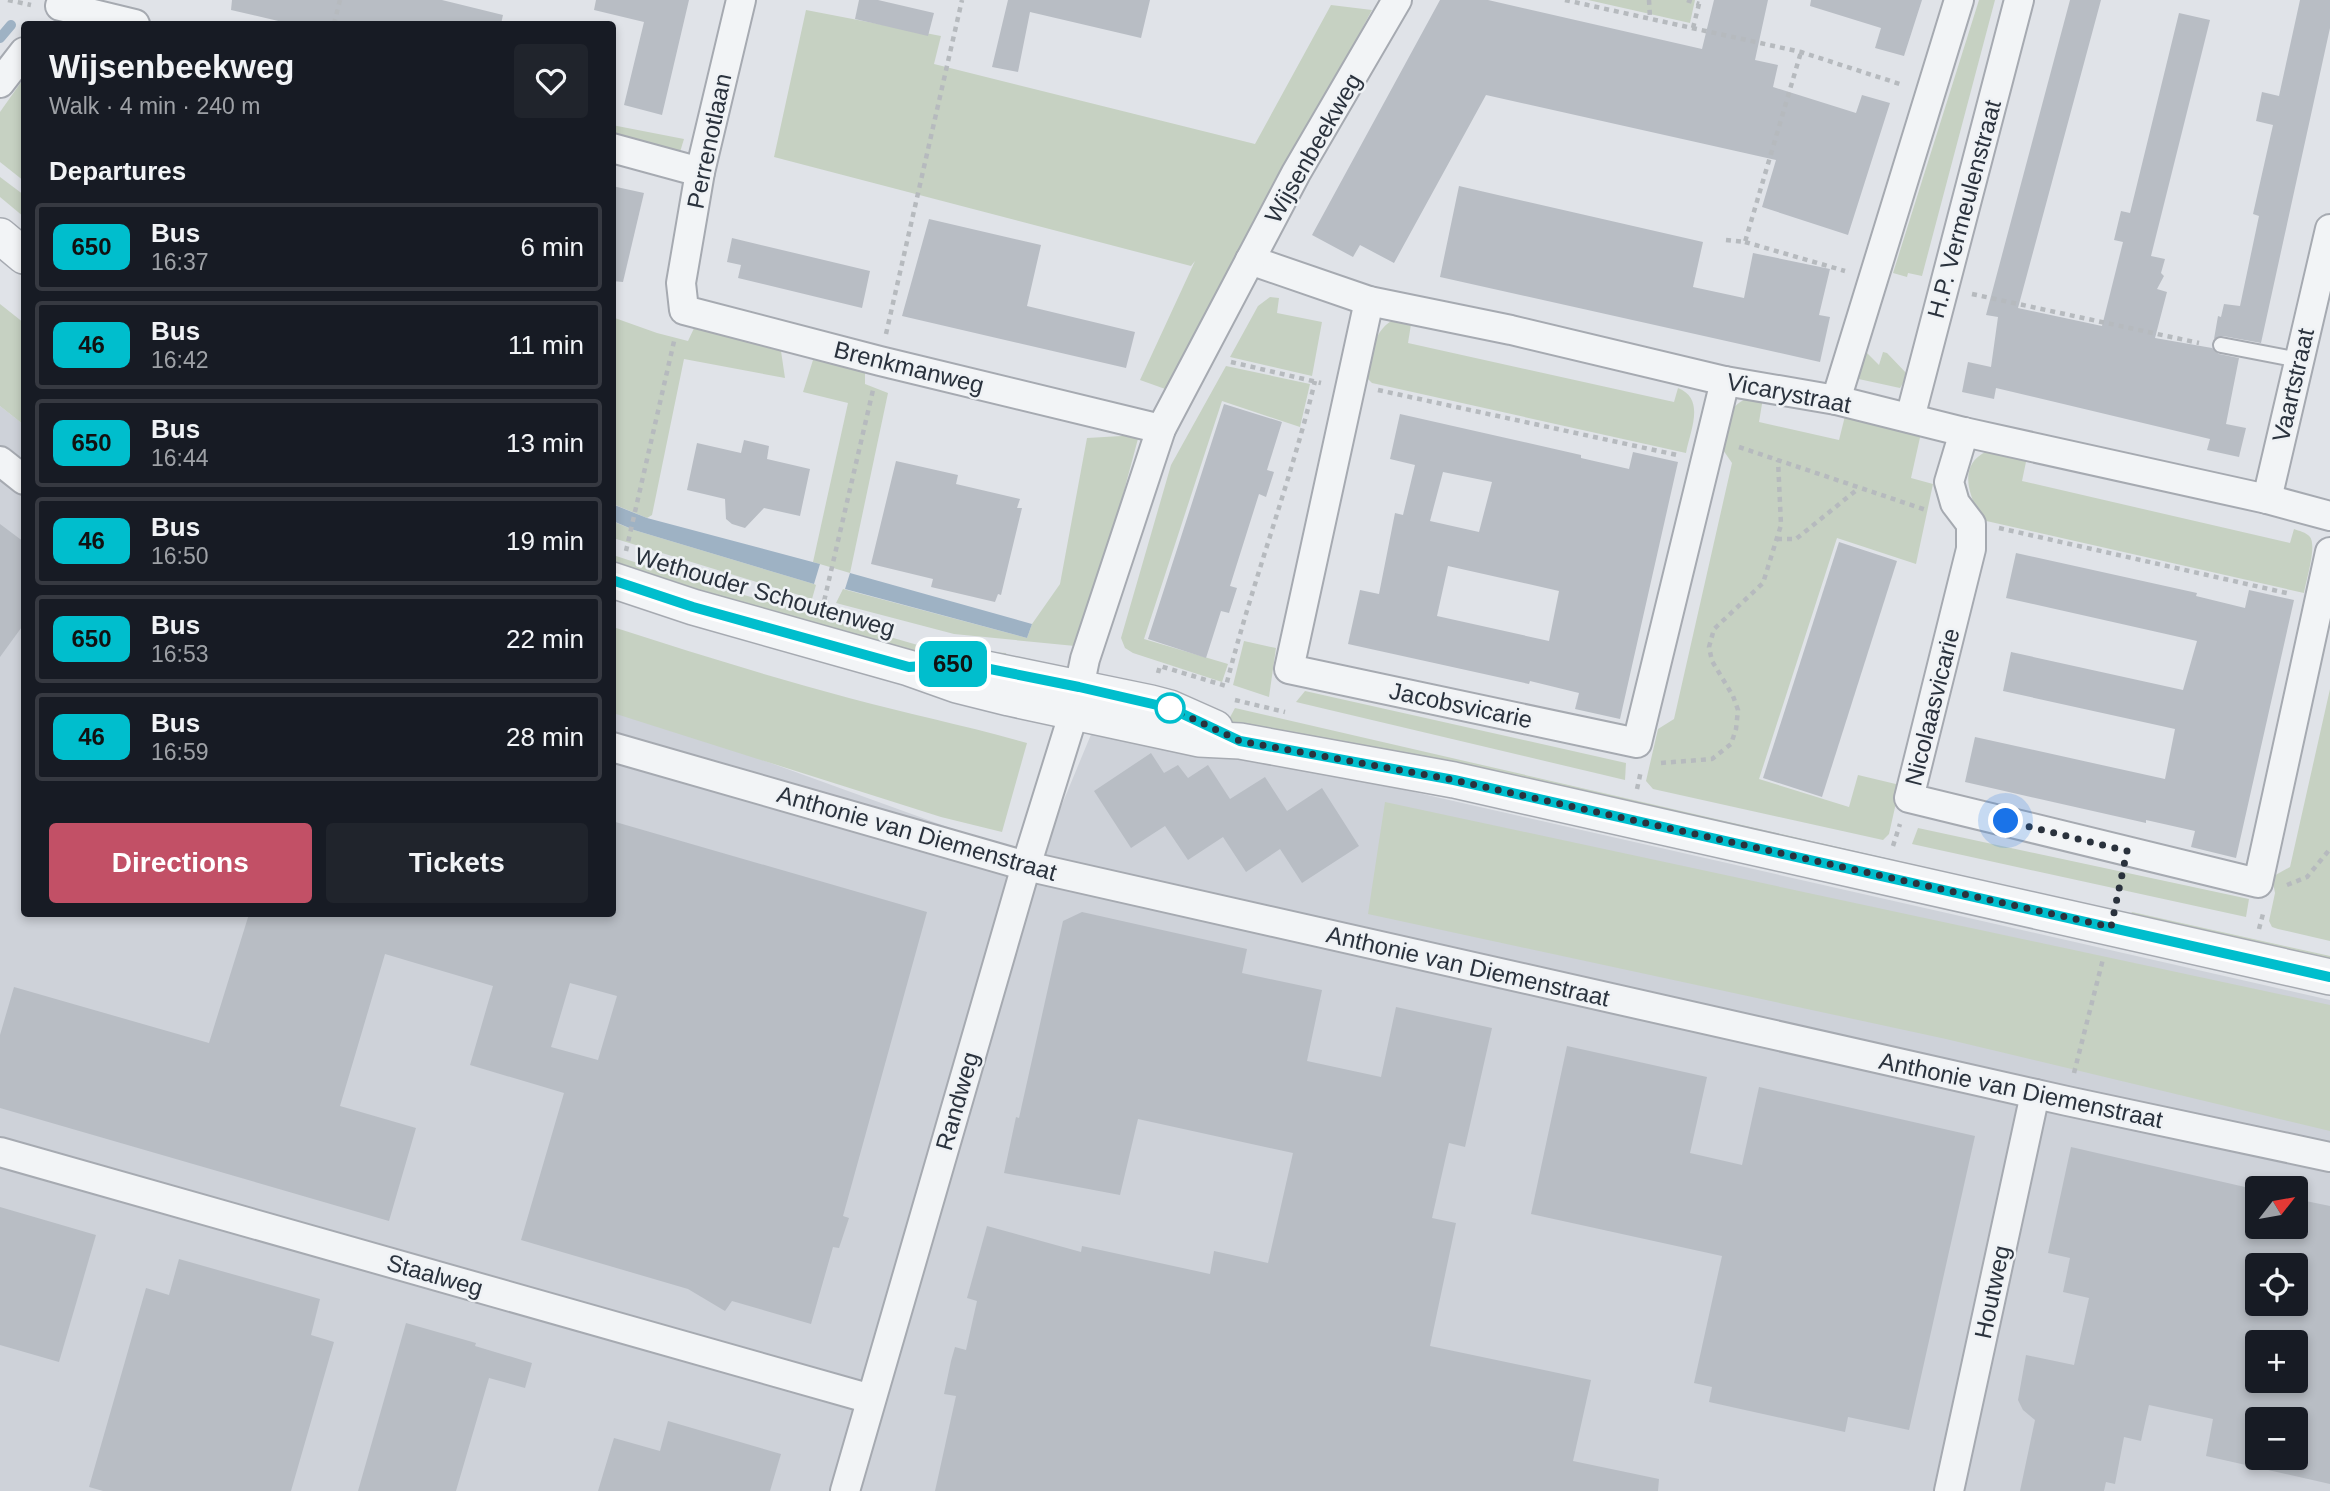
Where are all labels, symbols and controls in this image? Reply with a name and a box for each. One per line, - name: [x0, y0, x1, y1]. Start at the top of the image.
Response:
- button: heart: [514, 44, 588, 118]
- text: Wijsenbeekweg: [49, 48, 294, 85]
- street label: Wijsenbeekweg: [1259, 68, 1367, 228]
- street label: Perrenotlaan: [682, 71, 736, 211]
- text: Walk · 4 min · 240 m: [49, 93, 260, 119]
- street label: H.P. Vermeulenstraat: [1922, 97, 2006, 321]
- text: Departures: [49, 156, 186, 186]
- text: Bus: [151, 218, 200, 248]
- text: 6 min: [520, 232, 584, 262]
- text: 650: [71, 233, 112, 260]
- text: 16:37: [151, 249, 209, 275]
- text: Bus: [151, 316, 200, 346]
- street label: Vaartstraat: [2267, 325, 2319, 444]
- text: 11 min: [508, 330, 584, 360]
- text: 46: [78, 331, 105, 358]
- street label: Brenkmanweg: [831, 335, 987, 399]
- text: 16:42: [151, 347, 209, 373]
- street label: Vicarystraat: [1724, 368, 1854, 418]
- text: Bus: [151, 414, 200, 444]
- text: 13 min: [506, 428, 584, 458]
- text: 650: [71, 429, 112, 456]
- text: 16:44: [151, 445, 209, 471]
- text: Bus: [151, 512, 200, 542]
- text: 19 min: [506, 526, 584, 556]
- text: 46: [78, 527, 105, 554]
- street label: Wethouder Schoutenweg: [632, 542, 898, 642]
- text: 16:50: [151, 543, 209, 569]
- text: Bus: [151, 610, 200, 640]
- text: 22 min: [506, 624, 584, 654]
- text: 650: [71, 625, 112, 652]
- street label: Nicolaasvicarie: [1899, 625, 1965, 789]
- text: 16:53: [151, 641, 209, 667]
- line badge: 650: [913, 641, 993, 687]
- text: 650: [933, 650, 973, 677]
- street label: Jacobsvicarie: [1387, 677, 1535, 733]
- unlabelled marker: [1155, 693, 1185, 723]
- text: Bus: [151, 708, 200, 738]
- text: 28 min: [506, 722, 584, 752]
- text: 46: [78, 723, 105, 750]
- text: 16:59: [151, 739, 209, 765]
- street label: Anthonie van Diemenstraat: [774, 780, 1060, 886]
- your location: [1988, 803, 2023, 838]
- button: Directions: [49, 823, 312, 903]
- button: Tickets: [326, 823, 588, 903]
- street label: Anthonie van Diemenstraat: [1324, 920, 1612, 1012]
- street label: Anthonie van Diemenstraat: [1877, 1047, 2166, 1133]
- street label: Randweg: [930, 1049, 984, 1153]
- north arrow: [2245, 1176, 2308, 1239]
- map controls: [2245, 1176, 2308, 1470]
- street label: Houtweg: [1969, 1243, 2015, 1341]
- street label: Staalweg: [384, 1248, 486, 1302]
- button: locate: [2245, 1253, 2308, 1316]
- button: +: [2245, 1330, 2308, 1393]
- button: −: [2245, 1407, 2308, 1470]

